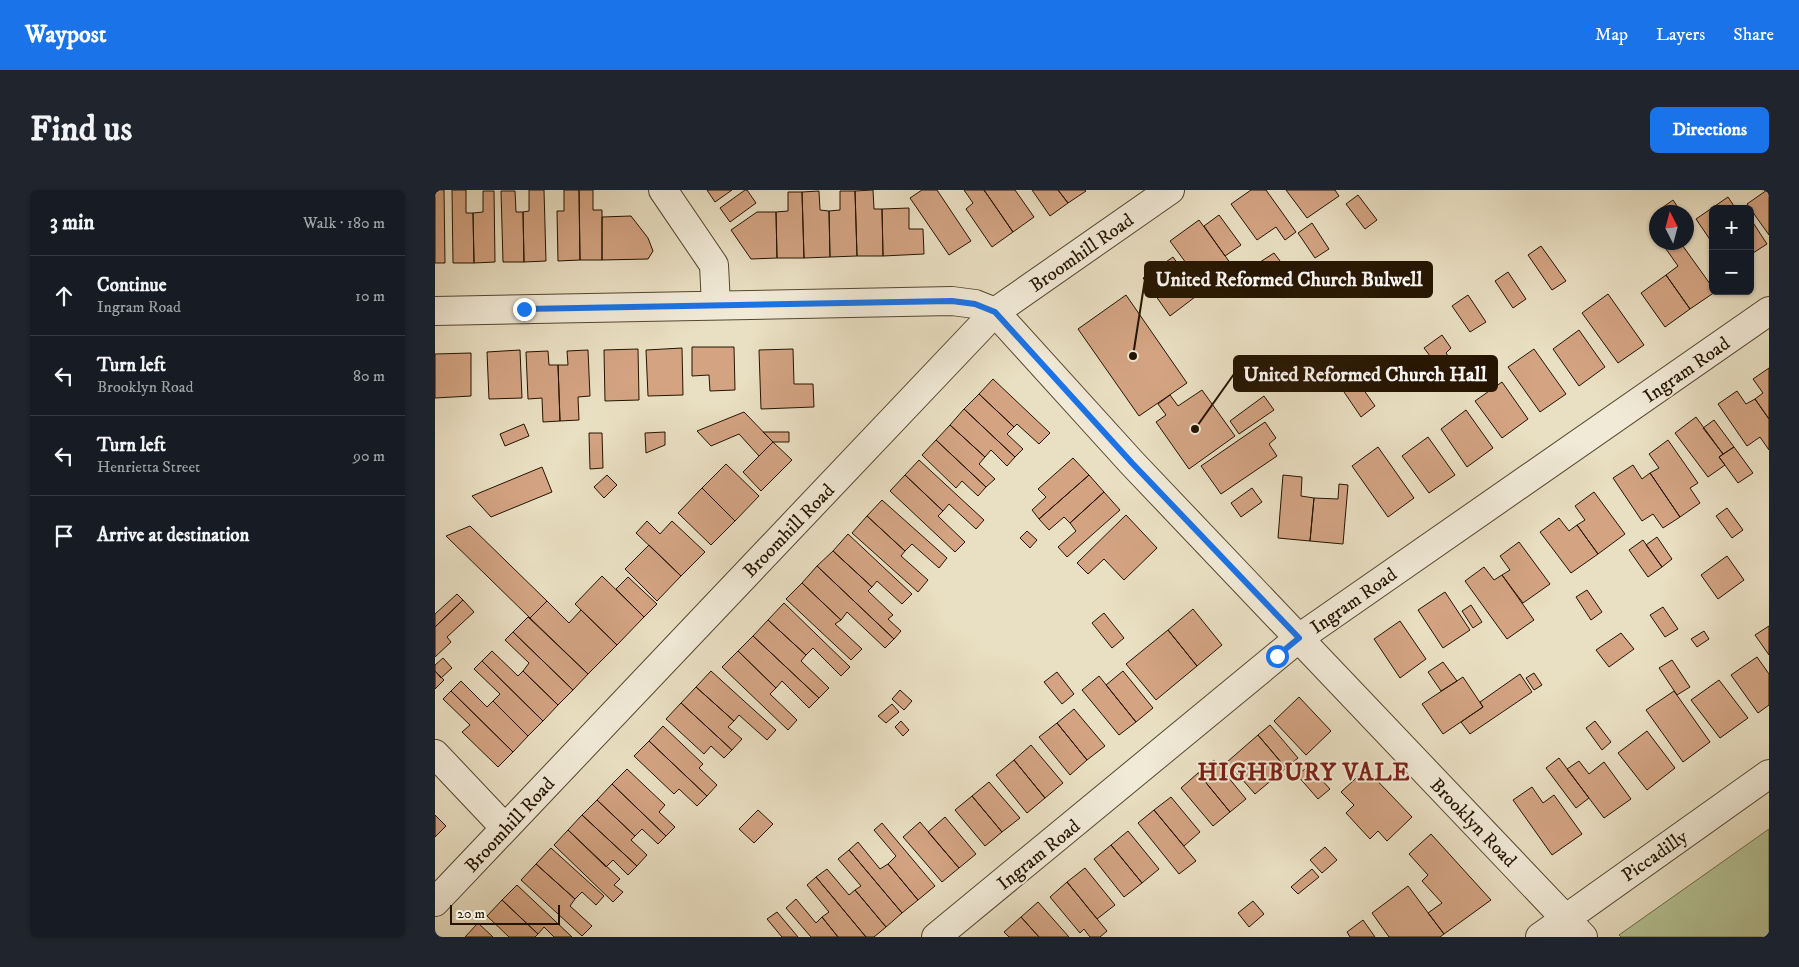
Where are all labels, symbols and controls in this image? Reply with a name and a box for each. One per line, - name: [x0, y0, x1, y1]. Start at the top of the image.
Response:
- text: Waypost: [25, 20, 106, 50]
- text: Map: [1595, 24, 1628, 46]
- text: Layers: [1656, 24, 1705, 46]
- text: Share: [1733, 24, 1774, 46]
- button: Directions: [1650, 107, 1769, 153]
- text: Find us: [30, 108, 132, 152]
- north arrow: [1649, 205, 1694, 250]
- map controls: [1709, 205, 1754, 295]
- button: +: [1709, 205, 1754, 250]
- street label: Broomhill Road: [1026, 209, 1139, 297]
- text: 3 min: [50, 210, 95, 236]
- text: Walk · 180 m: [303, 213, 385, 233]
- button: −: [1709, 250, 1754, 295]
- callout: United Reformed Church Bulwell: [1145, 262, 1432, 297]
- text: United Reformed Church Bulwell: [1155, 268, 1424, 293]
- text: Continue: [97, 274, 167, 297]
- icon: ahead: [50, 282, 78, 310]
- text: 10 m: [355, 286, 385, 306]
- text: Ingram Road: [97, 297, 181, 317]
- route end: [513, 298, 536, 321]
- street label: Ingram Road: [1639, 332, 1735, 408]
- text: Turn left: [97, 354, 166, 377]
- callout: United Reformed Church Hall: [1234, 356, 1497, 391]
- icon: left: [50, 362, 78, 390]
- text: United Reformed Church Hall: [1243, 363, 1488, 388]
- text: 80 m: [353, 366, 385, 386]
- text: Brooklyn Road: [97, 377, 194, 397]
- text: Turn left: [97, 434, 166, 457]
- icon: left: [50, 442, 78, 470]
- text: 90 m: [353, 446, 385, 466]
- text: Henrietta Street: [97, 457, 200, 477]
- street label: Broomhill Road: [739, 479, 840, 583]
- icon: arrive: [50, 522, 78, 550]
- text: Arrive at destination: [97, 524, 249, 547]
- street label: Ingram Road: [1306, 563, 1402, 639]
- route start: [1266, 645, 1289, 668]
- district label: HIGHBURY VALE: [1197, 758, 1411, 788]
- street label: Broomhill Road: [460, 772, 560, 877]
- street label: Brooklyn Road: [1425, 774, 1521, 873]
- street label: Ingram Road: [993, 814, 1085, 896]
- street label: Piccadilly: [1618, 825, 1693, 887]
- scale bar: [450, 902, 560, 925]
- text: 20 m: [457, 905, 485, 923]

